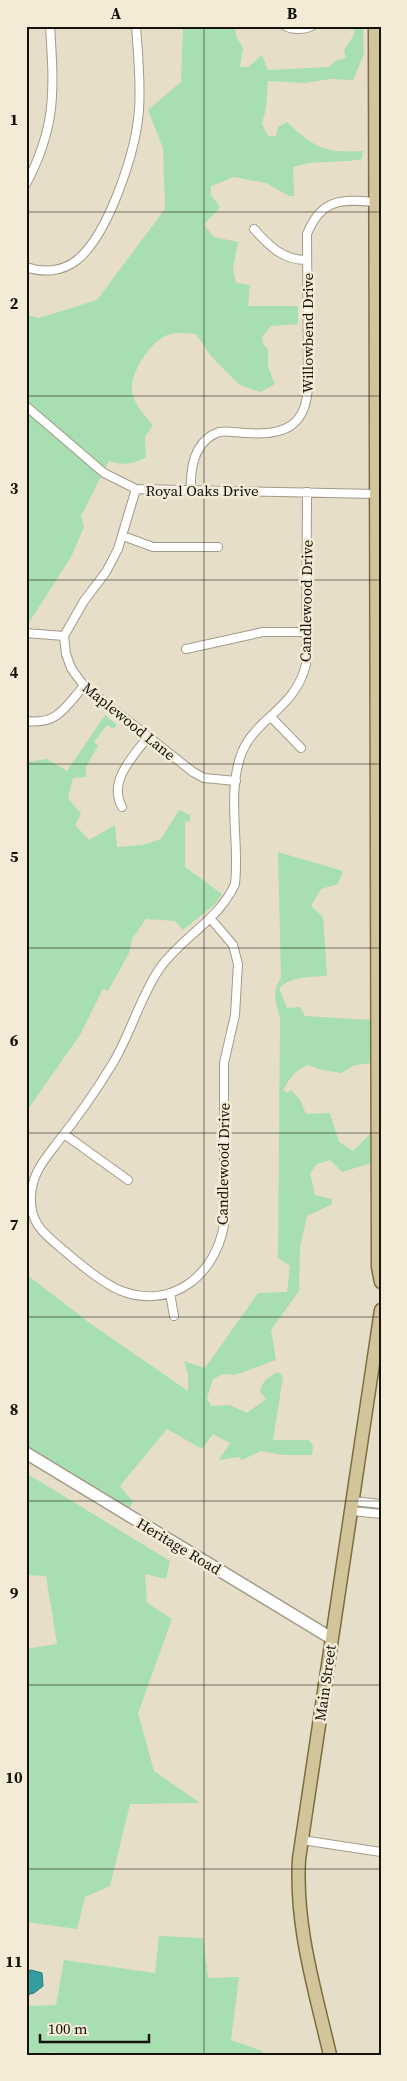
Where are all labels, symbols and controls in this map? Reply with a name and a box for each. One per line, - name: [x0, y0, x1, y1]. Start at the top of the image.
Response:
- text: A: [111, 2, 122, 24]
- text: B: [287, 2, 298, 24]
- text: 1: [10, 108, 18, 130]
- street label: Willowbend Drive: [297, 272, 318, 393]
- text: 2: [10, 292, 19, 314]
- text: 3: [10, 477, 19, 499]
- street label: Royal Oaks Drive: [145, 480, 259, 501]
- street label: Candlewood Drive: [294, 539, 318, 662]
- text: 4: [10, 661, 19, 683]
- street label: Maplewood Lane: [78, 677, 180, 765]
- text: 5: [10, 845, 19, 867]
- text: 6: [10, 1029, 19, 1051]
- street label: Candlewood Drive: [211, 1102, 235, 1225]
- text: 7: [10, 1213, 19, 1235]
- text: 8: [10, 1398, 18, 1420]
- street label: Heritage Road: [133, 1513, 226, 1580]
- text: 9: [10, 1582, 19, 1604]
- street label: Main Street: [309, 1643, 341, 1722]
- text: 10: [5, 1766, 23, 1788]
- text: 11: [5, 1950, 23, 1972]
- scale bar: [40, 2011, 149, 2043]
- text: 100 m: [48, 2018, 88, 2039]

